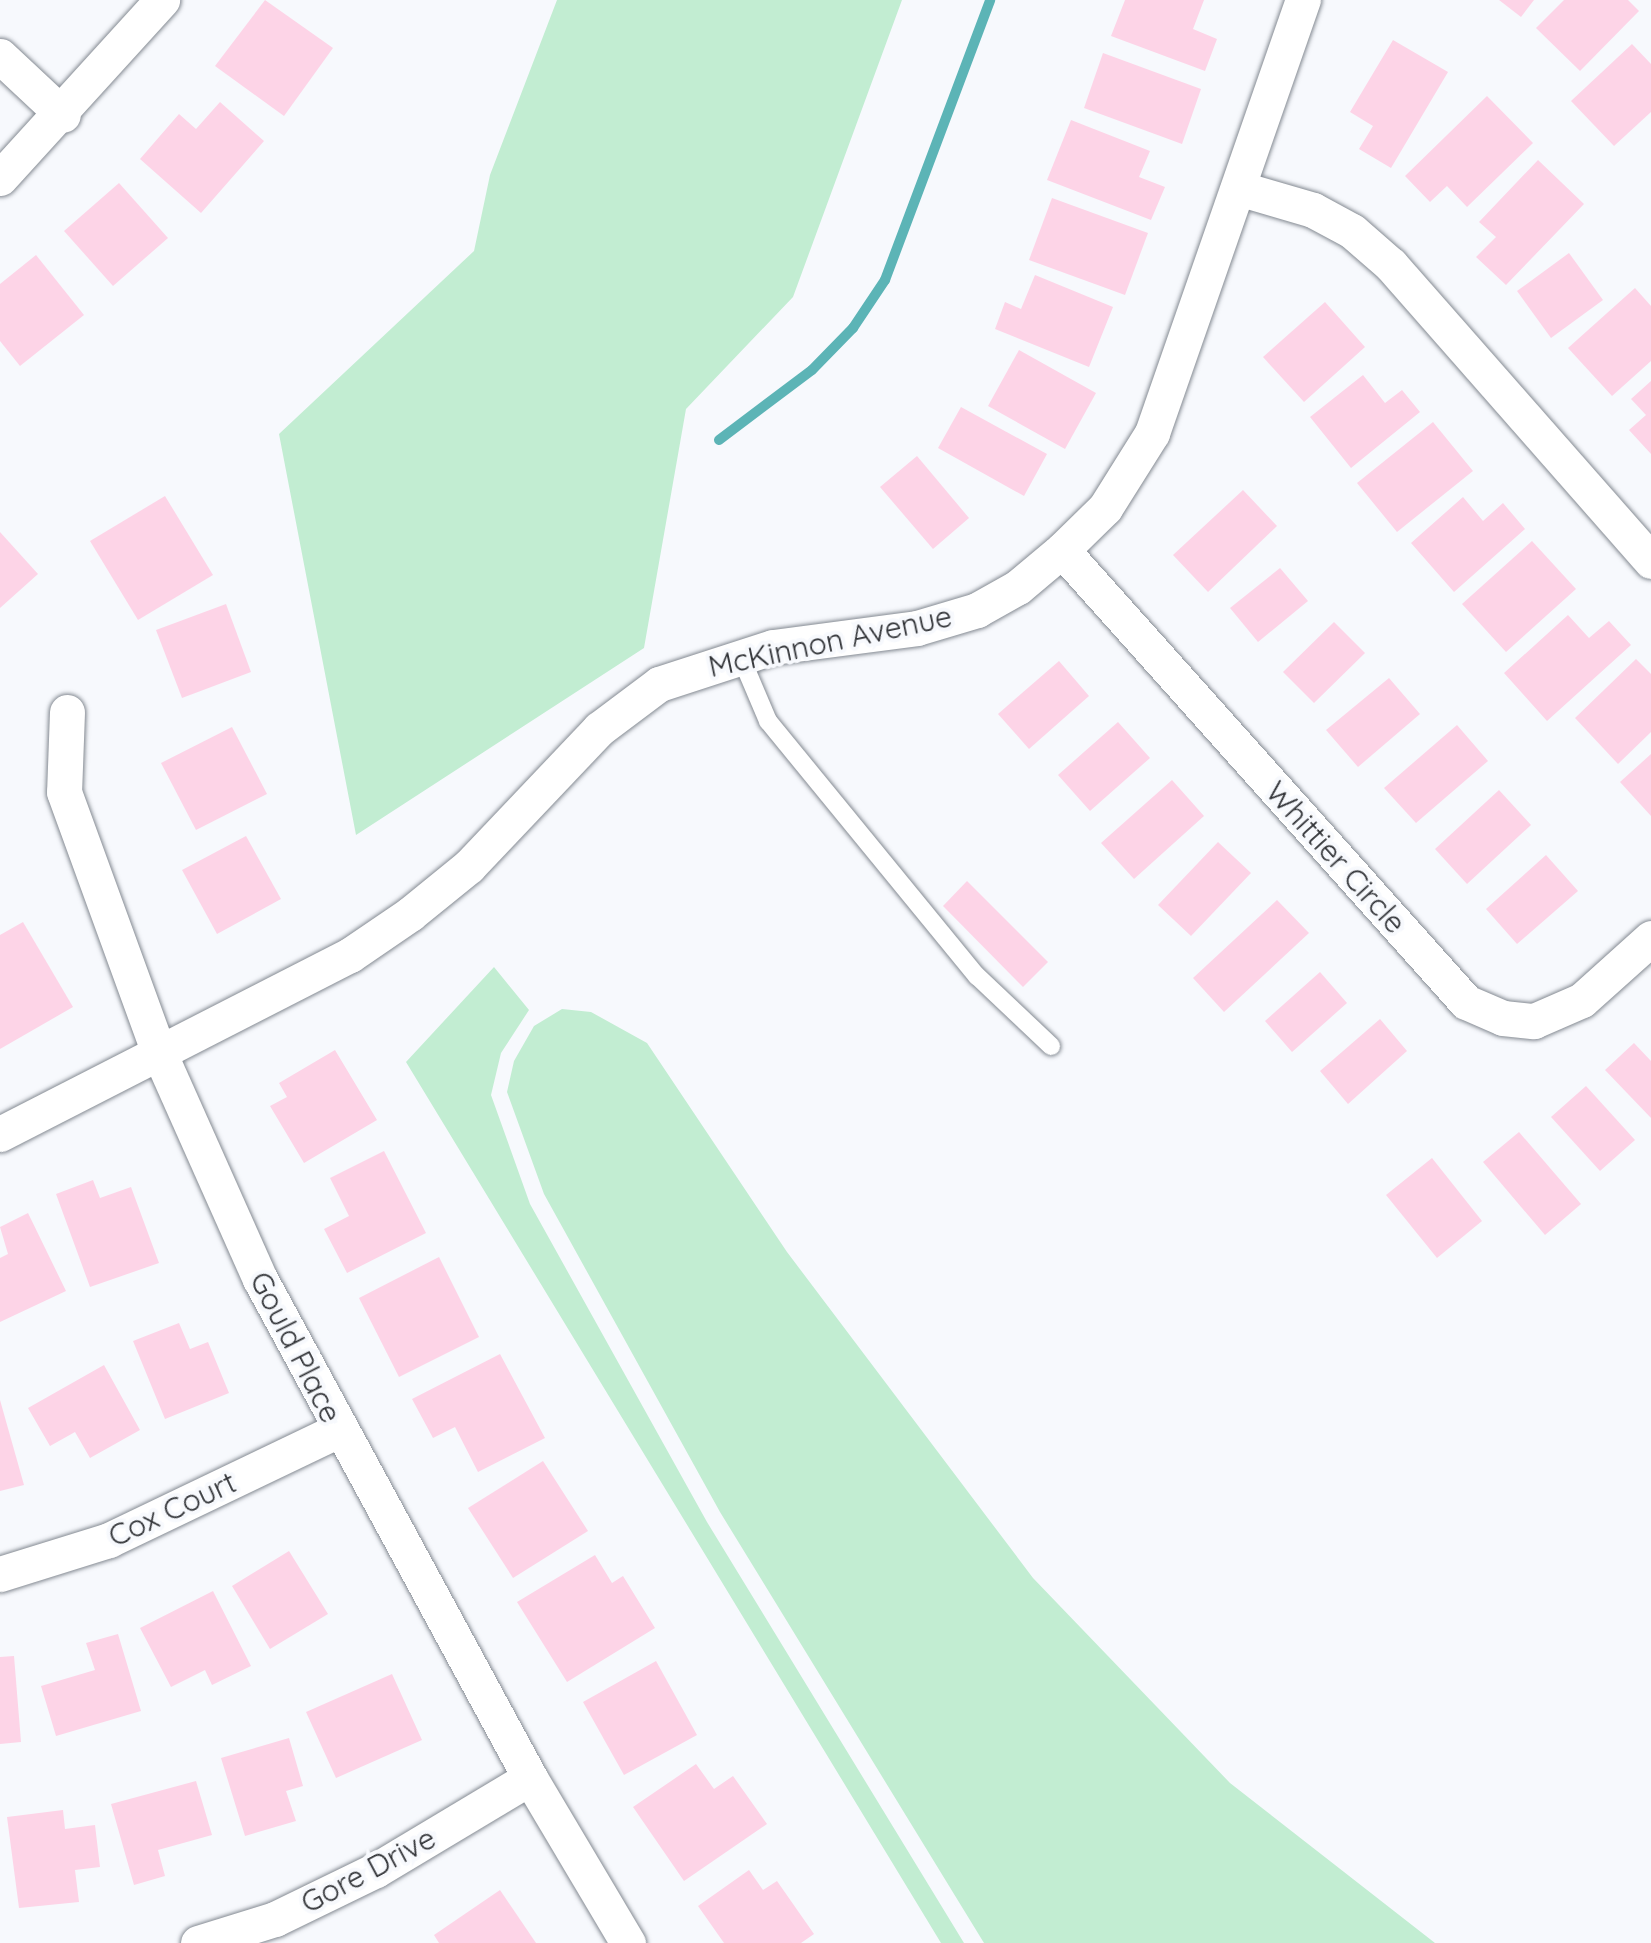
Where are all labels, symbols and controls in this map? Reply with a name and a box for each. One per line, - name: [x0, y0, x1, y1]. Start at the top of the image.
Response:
- street label: McKinnon Avenue: [705, 598, 955, 684]
- street label: Whittier Circle: [1258, 774, 1414, 940]
- street label: Gould Place: [243, 1266, 349, 1428]
- street label: Cox Court: [103, 1464, 241, 1554]
- street label: Gore Drive: [295, 1820, 441, 1920]

